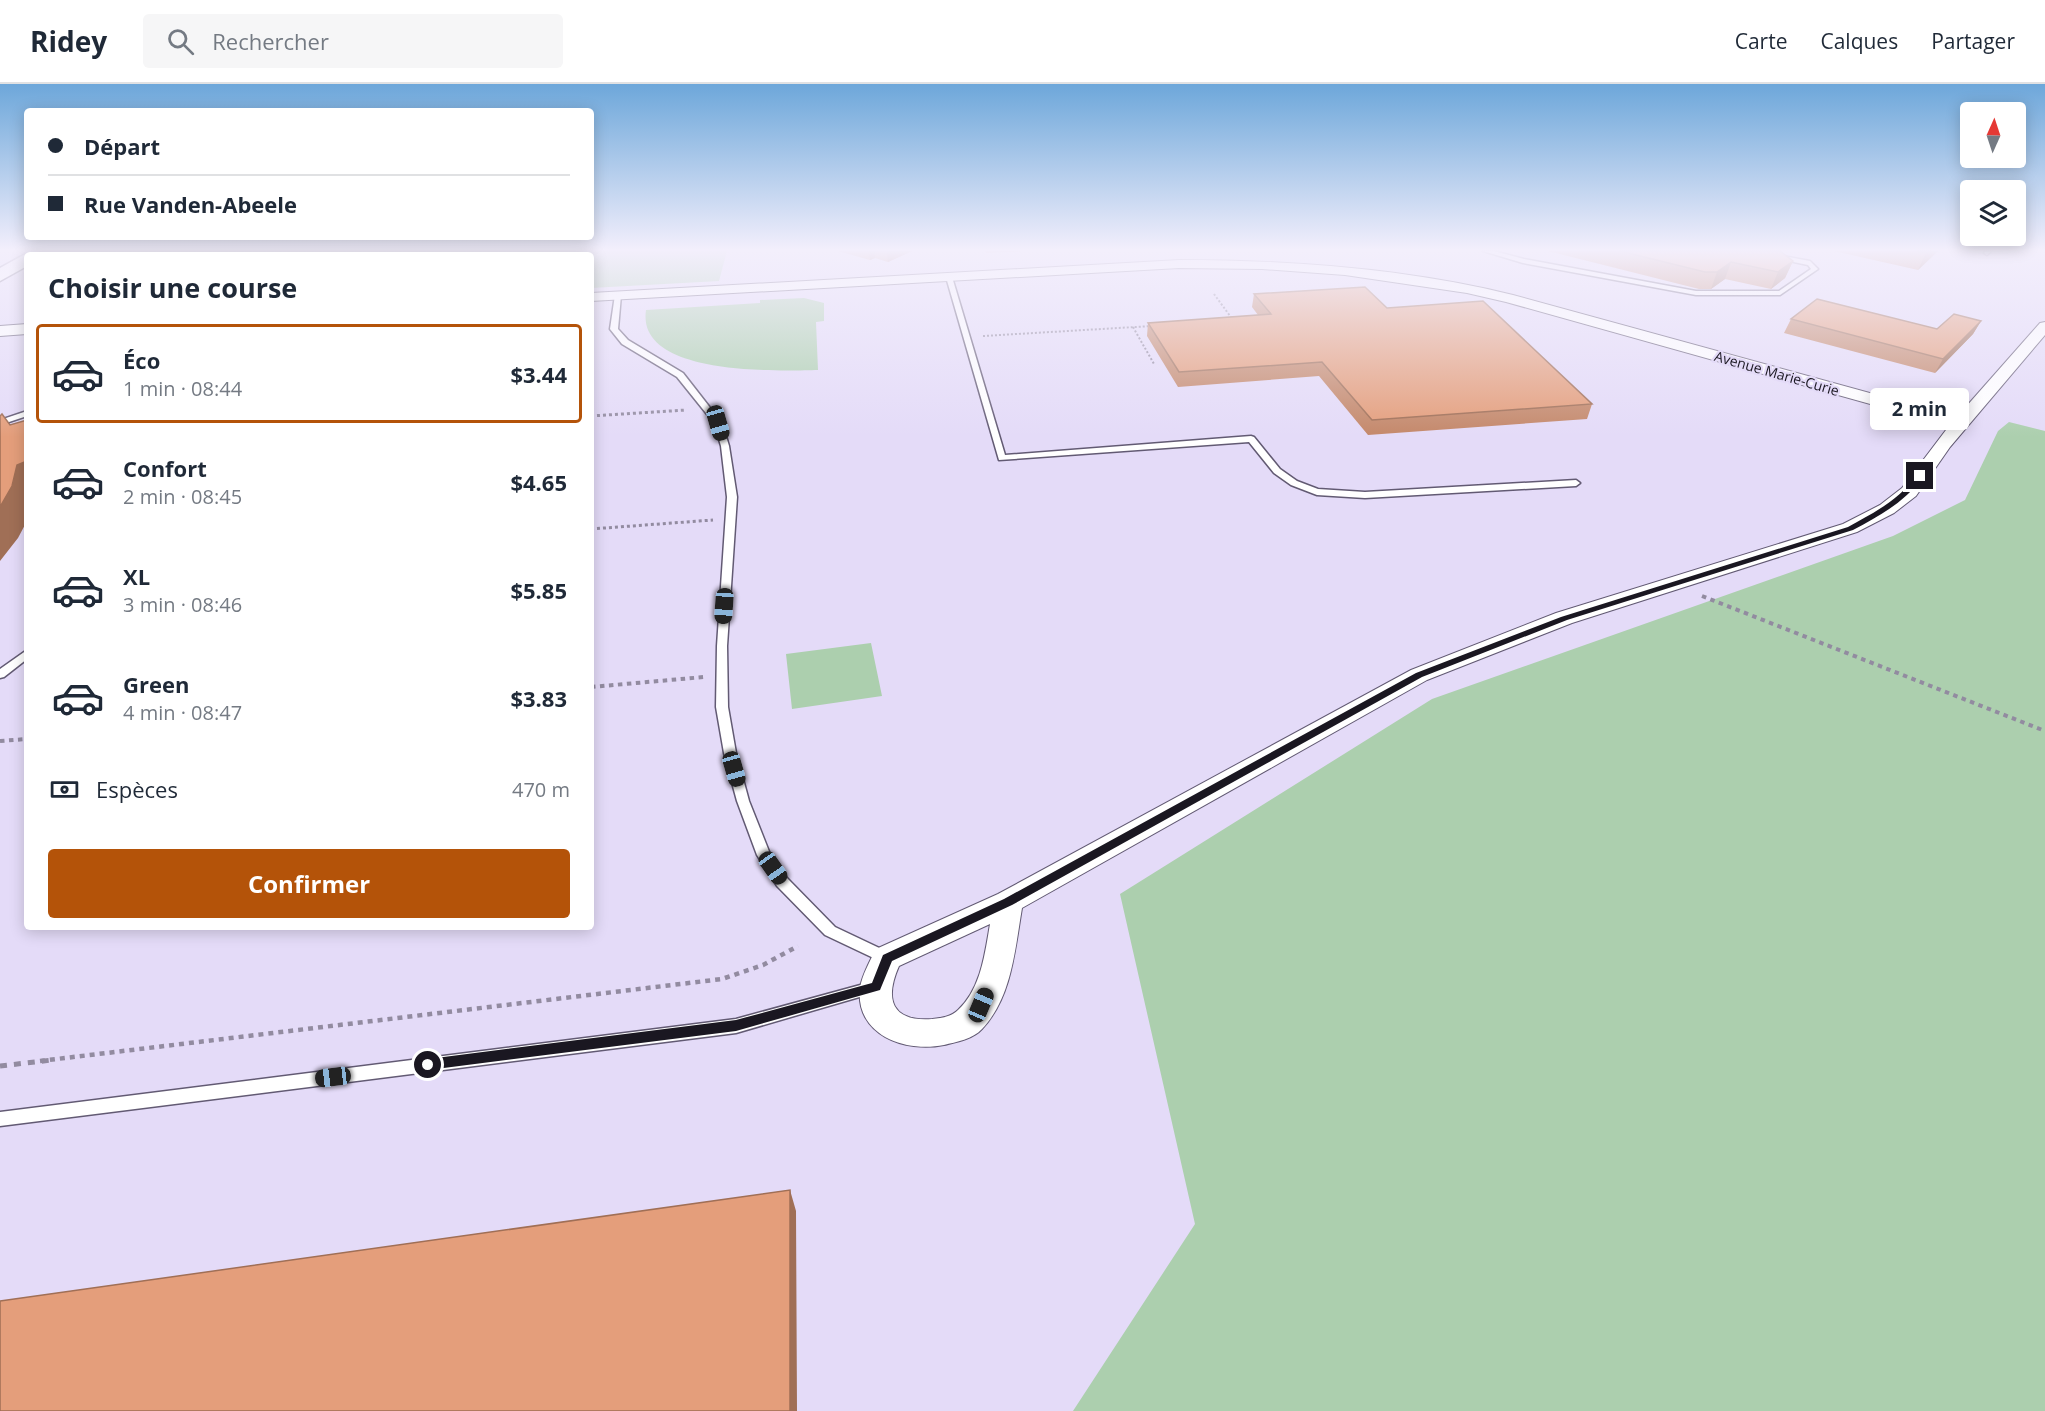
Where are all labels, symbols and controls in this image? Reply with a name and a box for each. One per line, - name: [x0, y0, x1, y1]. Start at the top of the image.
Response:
- search box: [143, 14, 563, 68]
- text: Ridey: [30, 22, 107, 60]
- icon: search: [164, 25, 197, 58]
- text: Rechercher: [212, 26, 329, 56]
- text: Carte: [1735, 27, 1787, 55]
- text: Calques: [1820, 27, 1898, 55]
- text: Partager: [1931, 27, 2015, 55]
- north arrow: [1960, 102, 2026, 168]
- map controls: [1960, 102, 2026, 246]
- text: Départ: [84, 131, 160, 161]
- button: layers: [1960, 180, 2026, 246]
- text: Rue Vanden-Abeele: [84, 189, 297, 219]
- text: Choisir une course: [48, 269, 297, 306]
- text: Éco: [123, 345, 160, 375]
- street label: Avenue Marie-Curie: [1712, 346, 1842, 400]
- icon: car: [51, 347, 105, 401]
- text: $3.44: [510, 359, 567, 389]
- text: 1 min · 08:44: [123, 375, 242, 402]
- callout: 2 min: [1870, 389, 1970, 431]
- text: 2 min: [1892, 395, 1947, 422]
- car: [704, 403, 732, 443]
- text: Confort: [123, 453, 207, 483]
- icon: car: [51, 455, 105, 509]
- route end: [1906, 462, 1933, 489]
- text: $4.65: [510, 467, 567, 497]
- text: 2 min · 08:45: [123, 483, 242, 510]
- text: XL: [123, 561, 150, 591]
- icon: car: [51, 563, 105, 617]
- text: $5.85: [510, 575, 567, 605]
- car: [714, 587, 734, 625]
- text: 3 min · 08:46: [123, 591, 242, 618]
- text: Green: [123, 669, 189, 699]
- icon: car: [51, 671, 105, 725]
- text: $3.83: [510, 683, 567, 713]
- text: 4 min · 08:47: [123, 699, 242, 726]
- car: [720, 749, 748, 789]
- icon: cash: [48, 773, 81, 806]
- text: Espèces: [96, 774, 178, 804]
- text: 470 m: [512, 776, 570, 803]
- car: [755, 848, 791, 888]
- button: Confirmer: [48, 849, 570, 918]
- car: [966, 985, 996, 1025]
- route start: [414, 1051, 441, 1078]
- car: [314, 1066, 352, 1088]

